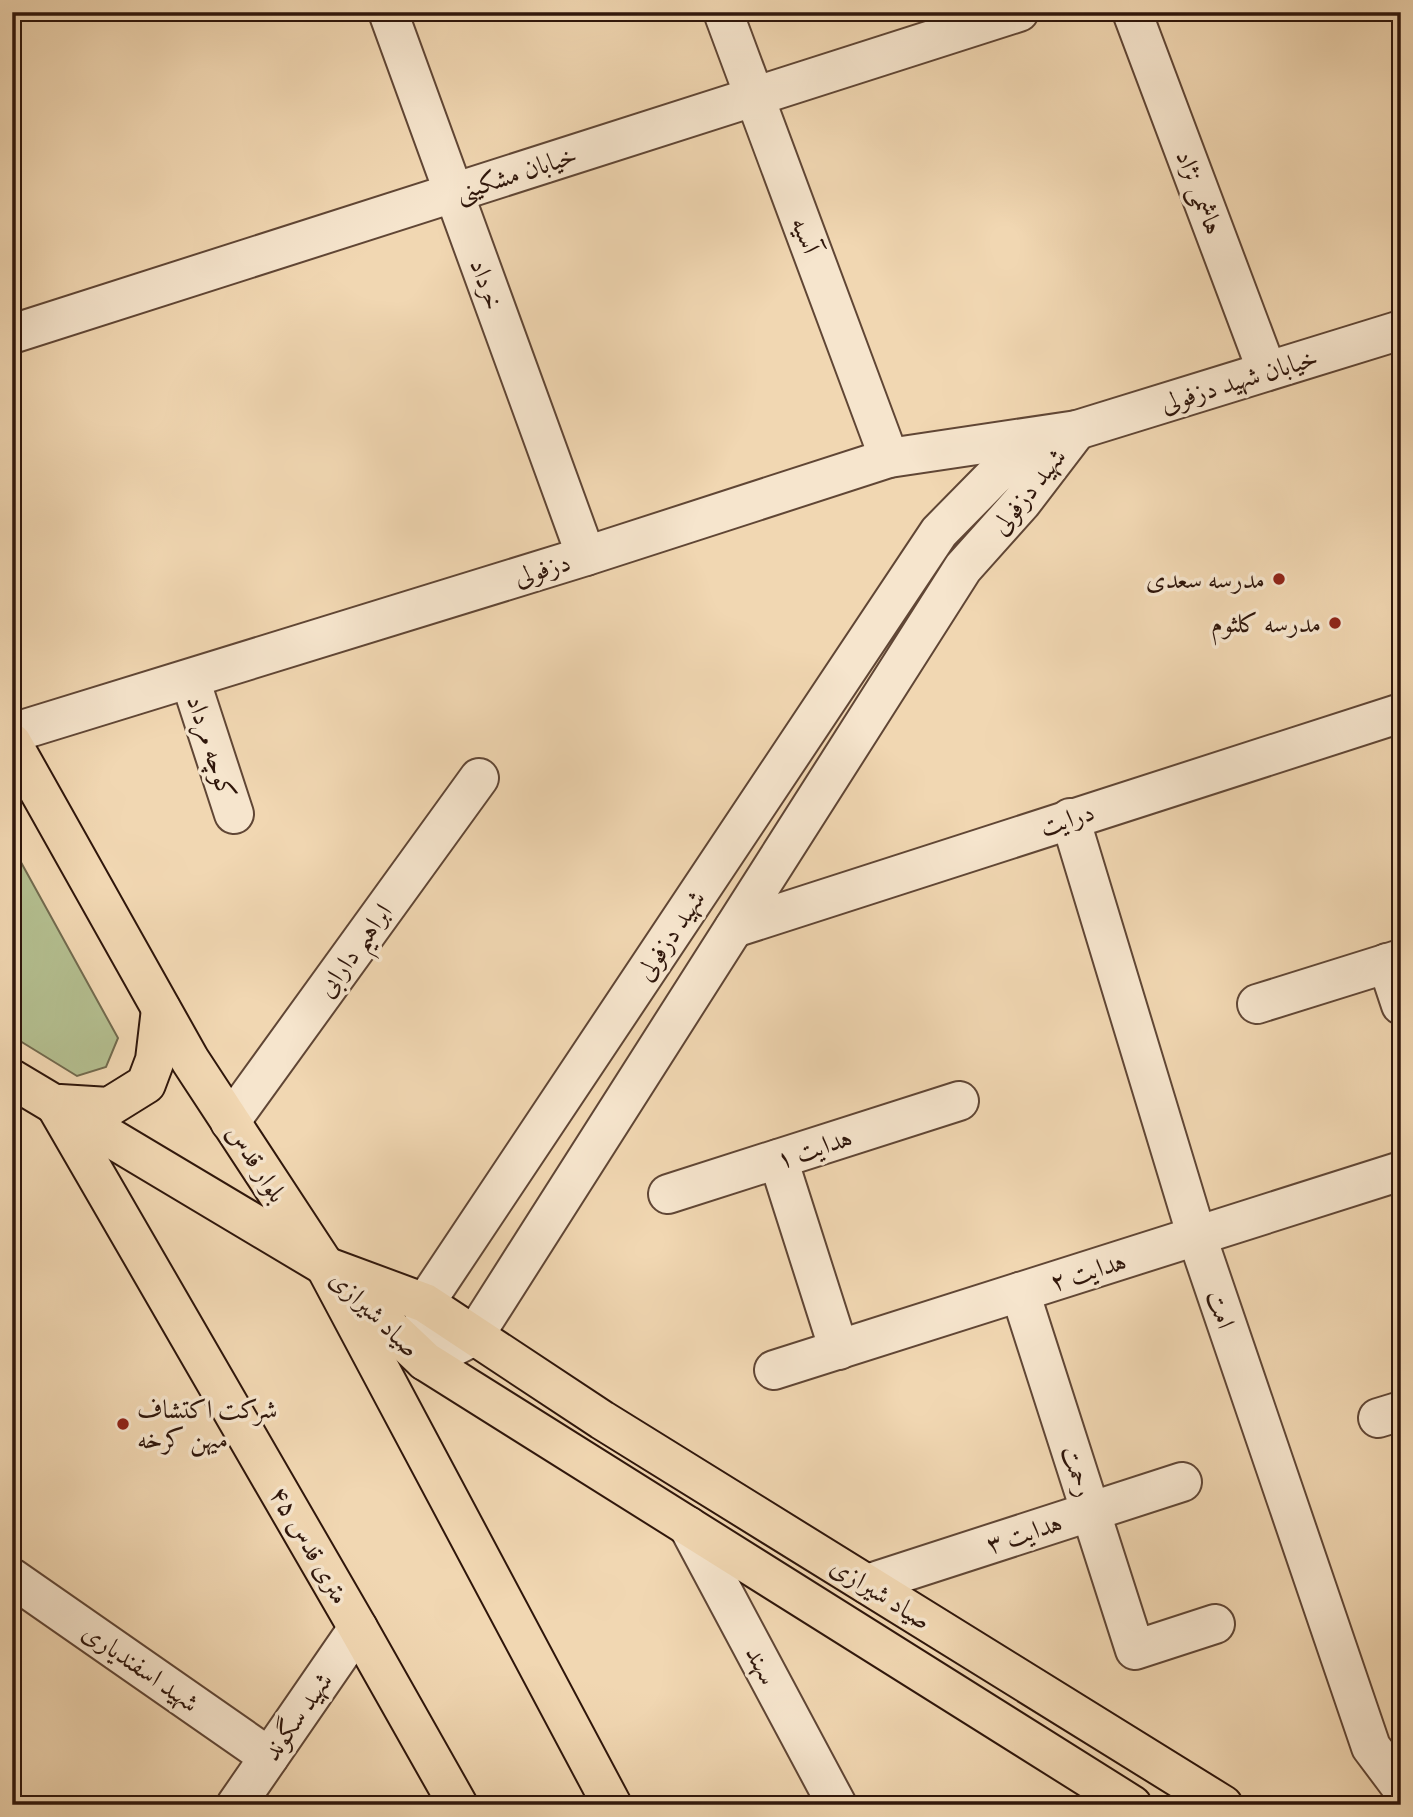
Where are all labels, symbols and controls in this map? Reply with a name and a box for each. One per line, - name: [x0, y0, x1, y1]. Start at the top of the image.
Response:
- street label: خیابان مشکینی: [451, 139, 582, 211]
- street label: هاشمی نژاد: [1167, 146, 1230, 240]
- street label: آسیه: [784, 213, 827, 260]
- street label: خرداد: [462, 254, 510, 314]
- street label: خیابان شهید دزفولی: [1157, 342, 1322, 420]
- street label: شهید دزفولی: [984, 442, 1073, 541]
- street label: دزفولی: [510, 546, 574, 594]
- place label: مدرسه سعدی: [1146, 564, 1265, 596]
- marker: مدرسه سعدی: [1271, 571, 1287, 587]
- place label: مدرسه کلثوم: [1211, 608, 1321, 646]
- marker: مدرسه کلثوم: [1327, 615, 1343, 631]
- street label: کوچه مرداد: [178, 691, 243, 804]
- street label: درایت: [1036, 796, 1099, 844]
- street label: شهید دزفولی: [629, 884, 713, 987]
- street label: ابراهیم دارابی: [310, 898, 407, 1009]
- street label: بلوار قدس: [219, 1118, 293, 1209]
- street label: هدایت ۱: [772, 1122, 856, 1176]
- street label: هدایت ۲: [1046, 1245, 1130, 1299]
- street label: صیاد شیرازی: [323, 1263, 426, 1364]
- street label: امت: [1199, 1286, 1241, 1333]
- place label: شرکت اکتشاف میهن کرخه: [137, 1394, 278, 1457]
- marker: شرکت اکتشاف میهن کرخه: [115, 1416, 131, 1432]
- street label: رحمت: [1054, 1441, 1100, 1501]
- street label: ۴۵ متری قدس: [262, 1481, 356, 1610]
- street label: هدایت ۳: [982, 1507, 1066, 1561]
- street label: صیاد شیرازی: [824, 1550, 937, 1637]
- street label: شهید اسفندیاری: [76, 1616, 205, 1720]
- street label: سهند: [738, 1641, 785, 1690]
- street label: شهید سگوند: [255, 1665, 340, 1767]

